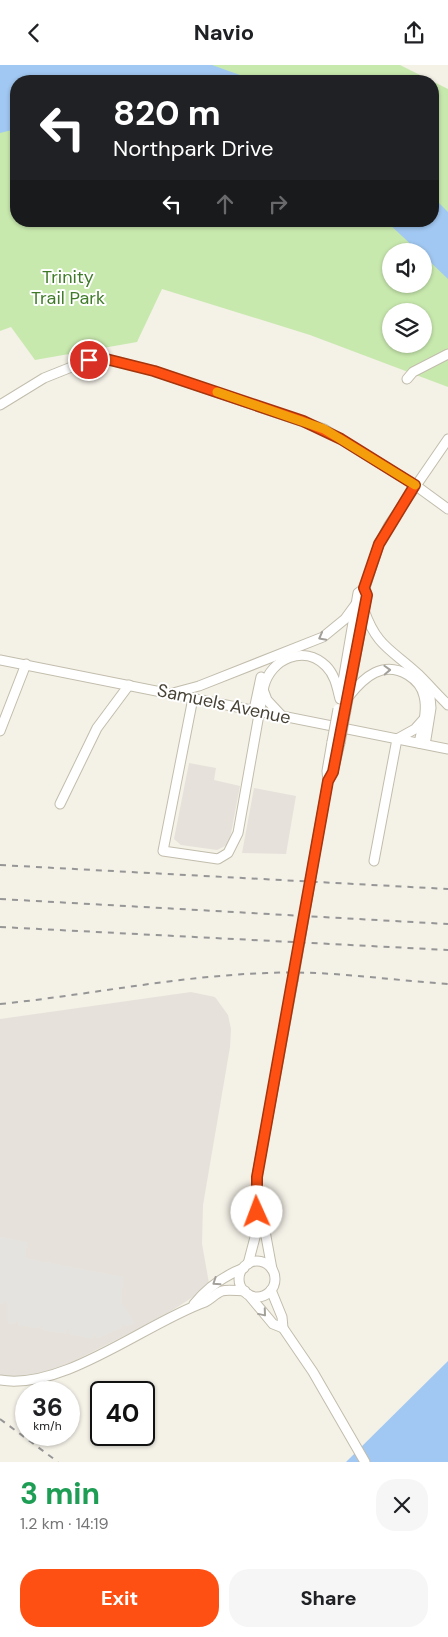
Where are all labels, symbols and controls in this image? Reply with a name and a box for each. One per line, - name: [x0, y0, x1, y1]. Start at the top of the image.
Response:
- text: Navio: [194, 18, 254, 47]
- icon: back: [20, 19, 48, 47]
- icon: share: [400, 19, 428, 47]
- text: 820 m: [113, 90, 221, 136]
- icon: left: [30, 95, 95, 160]
- text: Northpark Drive: [113, 134, 274, 163]
- icon: left: [158, 190, 186, 218]
- icon: ahead: [211, 190, 239, 218]
- icon: right: [264, 190, 292, 218]
- map controls: [382, 243, 432, 353]
- button: sound: [382, 243, 432, 293]
- park label: Trinity Trail Park: [31, 265, 105, 310]
- button: layers: [382, 303, 432, 353]
- pin: [68, 339, 110, 381]
- icon: arrive: [75, 346, 103, 374]
- one-way arrow: [318, 631, 327, 641]
- one-way arrow: [384, 665, 391, 675]
- street label: Samuels Avenue: [155, 678, 293, 730]
- position arrow: [230, 1185, 282, 1237]
- one-way arrow: [212, 1276, 222, 1285]
- one-way arrow: [258, 1307, 267, 1316]
- speed limit sign: 40: [90, 1381, 155, 1446]
- text: 36: [32, 1391, 63, 1424]
- text: km/h: [33, 1418, 62, 1434]
- text: 3 min: [20, 1474, 100, 1513]
- button: close: [376, 1479, 428, 1531]
- text: 1.2 km · 14:19: [20, 1513, 109, 1534]
- button: Exit: [20, 1569, 219, 1627]
- button: Share: [229, 1569, 428, 1627]

